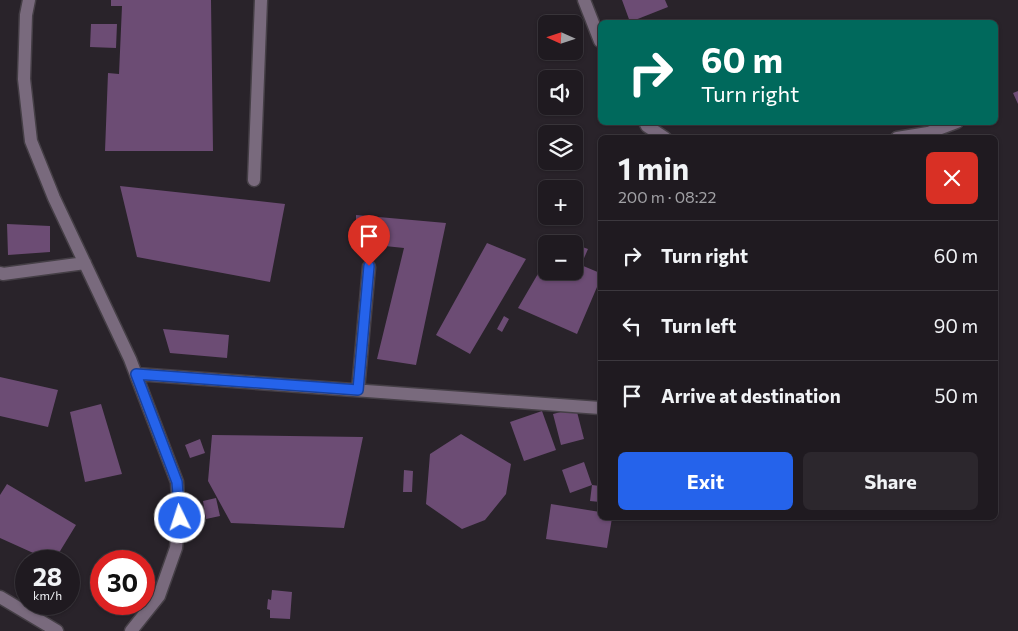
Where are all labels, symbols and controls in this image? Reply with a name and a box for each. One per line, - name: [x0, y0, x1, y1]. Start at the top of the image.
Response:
- north arrow: [538, 15, 582, 60]
- map controls: [538, 15, 583, 280]
- text: 60 m: [701, 37, 783, 80]
- icon: right: [618, 40, 683, 105]
- button: sound: [538, 70, 583, 115]
- text: Turn right: [701, 80, 799, 107]
- button: layers: [538, 125, 583, 170]
- text: 1 min: [618, 149, 689, 186]
- button: close: [926, 152, 978, 204]
- button: +: [538, 180, 583, 225]
- text: 200 m · 08:22: [618, 187, 716, 206]
- pin: [348, 215, 390, 266]
- icon: arrive: [355, 222, 383, 250]
- button: −: [538, 235, 583, 280]
- icon: right: [618, 242, 646, 270]
- text: Turn right: [661, 244, 748, 267]
- text: 60 m: [934, 244, 978, 267]
- icon: left: [618, 312, 646, 340]
- text: Turn left: [661, 314, 736, 337]
- text: 90 m: [934, 314, 978, 337]
- icon: arrive: [618, 382, 646, 410]
- text: Arrive at destination: [661, 384, 841, 407]
- text: 50 m: [934, 384, 978, 407]
- button: Exit: [618, 452, 793, 510]
- button: Share: [803, 452, 978, 510]
- position arrow: [153, 491, 205, 543]
- speed limit sign: 30: [90, 550, 155, 615]
- text: 28: [33, 561, 62, 591]
- text: km/h: [33, 588, 62, 602]

